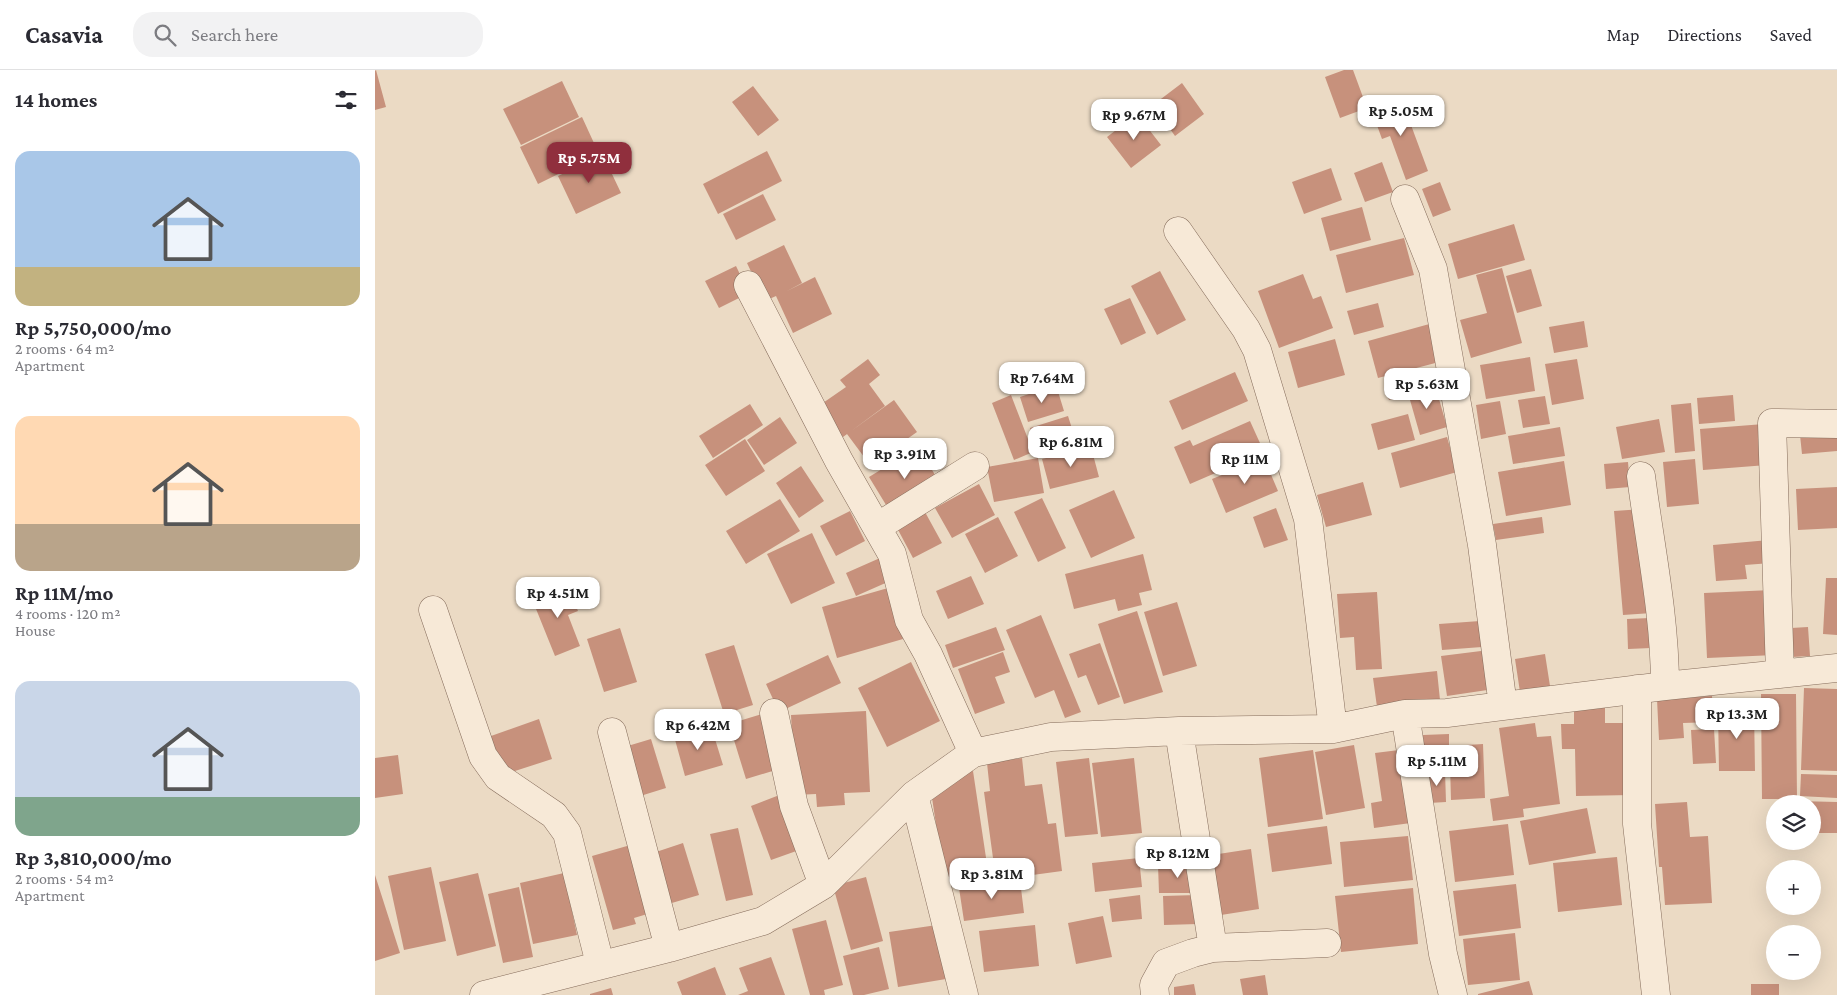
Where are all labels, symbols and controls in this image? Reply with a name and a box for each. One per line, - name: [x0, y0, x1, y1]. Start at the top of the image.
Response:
- search box: [133, 12, 483, 57]
- text: Casavia: [25, 21, 103, 48]
- icon: search: [151, 21, 179, 49]
- text: Search here: [191, 24, 278, 45]
- text: Map: [1607, 25, 1639, 45]
- text: Directions: [1667, 25, 1742, 45]
- text: Saved: [1770, 25, 1812, 45]
- icon: filters: [332, 86, 360, 114]
- text: 14 homes: [15, 88, 97, 112]
- pin: Rp 5.05M: [1349, 94, 1453, 137]
- pin: Rp 9.67M: [1082, 98, 1186, 141]
- text: Rp 5.05M: [1369, 102, 1433, 119]
- text: Rp 9.67M: [1102, 106, 1166, 123]
- pin: Rp 5.75M: [537, 142, 641, 184]
- text: Rp 5.75M: [558, 149, 620, 166]
- icon: home: [143, 184, 233, 274]
- text: Rp 5,750,000/mo: [15, 316, 171, 340]
- text: 2 rooms · 64 m²: [15, 340, 114, 357]
- text: Apartment: [15, 357, 85, 374]
- pin: Rp 7.64M: [990, 362, 1094, 404]
- pin: Rp 5.63M: [1375, 368, 1479, 410]
- text: Rp 7.64M: [1010, 369, 1074, 386]
- text: Rp 5.63M: [1395, 375, 1459, 392]
- pin: Rp 6.81M: [1019, 426, 1123, 468]
- text: Rp 6.81M: [1039, 433, 1103, 450]
- pin: Rp 3.91M: [853, 438, 957, 480]
- pin: Rp 11M: [1204, 442, 1286, 485]
- text: Rp 3.91M: [874, 445, 936, 462]
- icon: home: [143, 449, 233, 539]
- text: Rp 11M: [1221, 450, 1269, 467]
- pin: Rp 4.51M: [506, 576, 610, 619]
- text: Rp 11M/mo: [15, 581, 113, 605]
- text: Rp 4.51M: [527, 584, 589, 601]
- text: 4 rooms · 120 m²: [15, 605, 120, 622]
- text: House: [15, 622, 55, 639]
- pin: Rp 13.3M: [1685, 698, 1789, 740]
- text: Rp 13.3M: [1706, 705, 1768, 722]
- pin: Rp 6.42M: [646, 708, 750, 751]
- icon: home: [143, 714, 233, 804]
- text: Rp 6.42M: [666, 716, 730, 733]
- pin: Rp 5.11M: [1385, 744, 1489, 787]
- text: Rp 5.11M: [1407, 752, 1467, 769]
- map controls: [1766, 795, 1821, 980]
- button: layers: [1766, 795, 1821, 850]
- pin: Rp 8.12M: [1126, 836, 1230, 879]
- text: Rp 8.12M: [1146, 844, 1210, 861]
- text: Rp 3,810,000/mo: [15, 846, 172, 870]
- pin: Rp 3.81M: [940, 858, 1044, 900]
- button: +: [1766, 860, 1821, 915]
- text: Rp 3.81M: [960, 865, 1024, 882]
- text: 2 rooms · 54 m²: [15, 870, 114, 887]
- text: Apartment: [15, 887, 85, 904]
- button: −: [1766, 925, 1821, 980]

